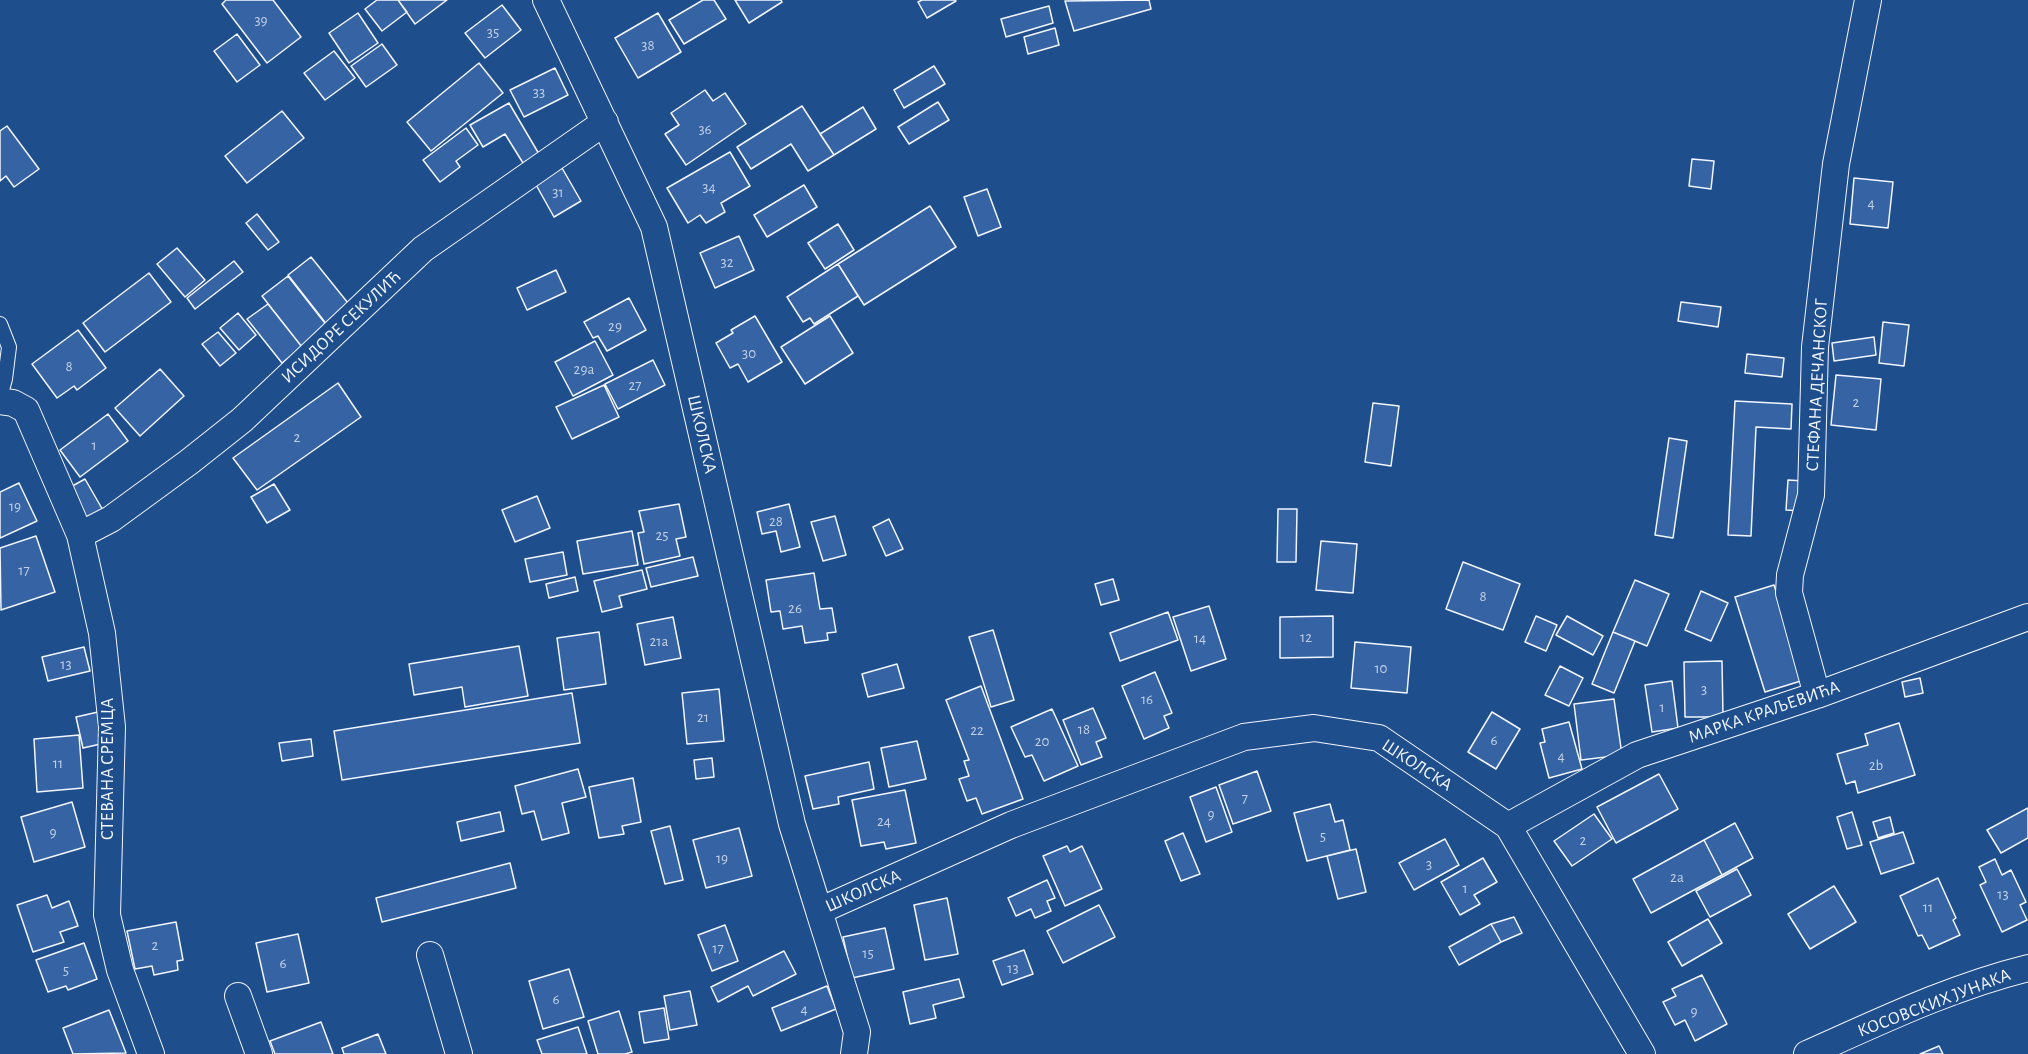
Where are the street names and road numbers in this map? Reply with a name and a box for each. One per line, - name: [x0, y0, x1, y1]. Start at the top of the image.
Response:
- street label: ИСИДОРЕ СЕКУЛИЋ: [277, 266, 405, 388]
- street label: СТЕФАНА ДЕЧАНСКОГ: [1802, 298, 1832, 472]
- street label: ШКОЛСКА: [682, 393, 722, 475]
- street label: МАРКА КРАЉЕВИЋА: [1686, 676, 1842, 748]
- street label: СТЕВАНА СРЕМЦА: [97, 698, 119, 840]
- street label: ШКОЛСКА: [1377, 734, 1457, 796]
- street label: ШКОЛСКА: [822, 865, 904, 917]
- street label: КОСОВСКИХ ЈУНАКА: [1854, 964, 2014, 1042]

